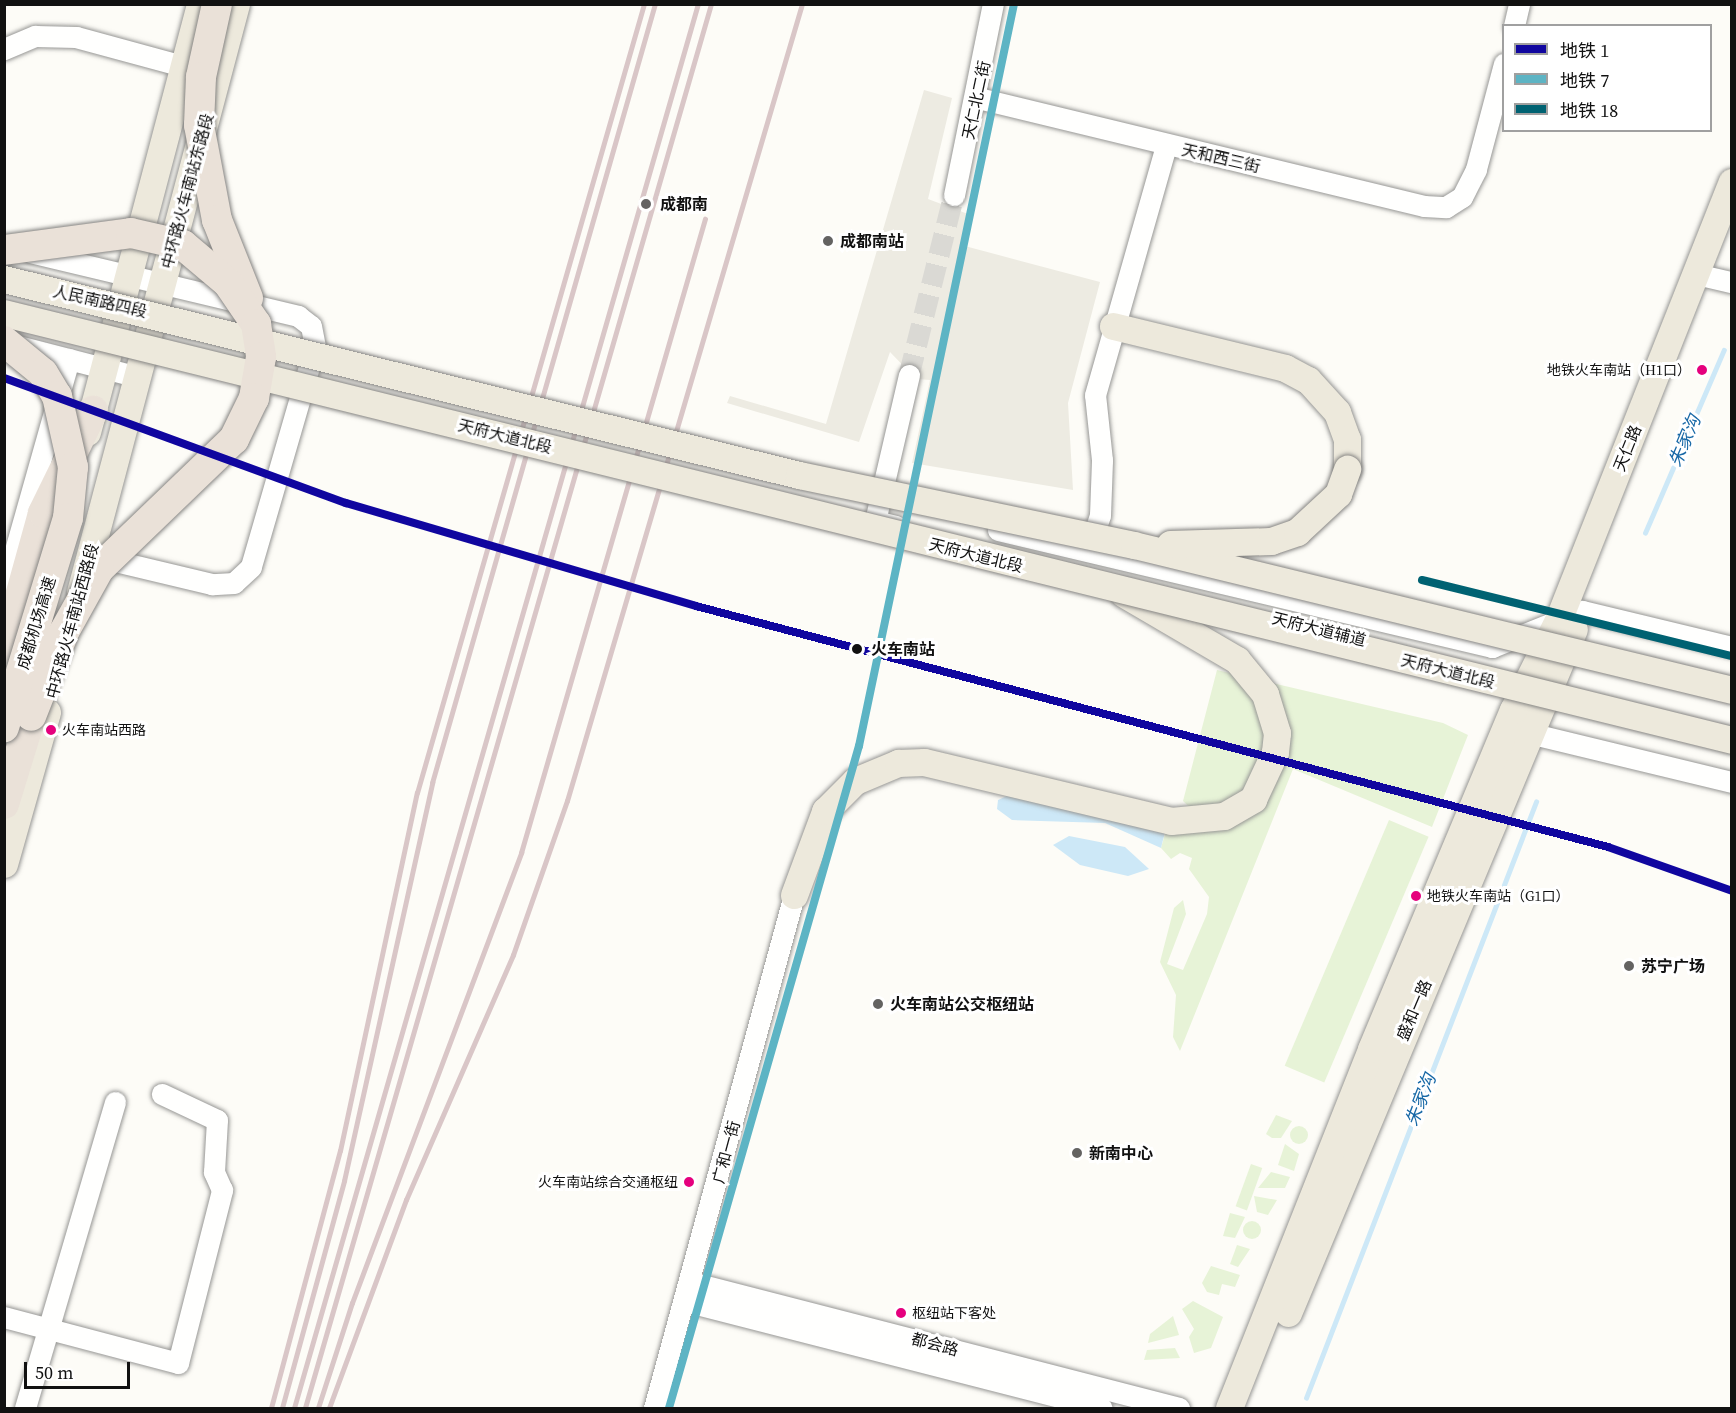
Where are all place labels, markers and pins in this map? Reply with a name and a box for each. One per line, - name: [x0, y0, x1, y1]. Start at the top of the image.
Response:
- place label: 成都南: [660, 194, 708, 214]
- marker: 成都南: [637, 195, 655, 213]
- place label: 成都南站: [840, 231, 904, 251]
- marker: 成都南站: [821, 234, 835, 248]
- place label: 地铁火车南站（H1口）: [1547, 362, 1691, 378]
- marker: 地铁火车南站（H1口）: [1696, 364, 1708, 376]
- place label: 火车南站: [871, 639, 935, 659]
- marker: 火车南站: [848, 640, 866, 658]
- place label: 火车南站西路: [62, 722, 146, 738]
- marker: 火车南站西路: [45, 724, 57, 736]
- place label: 地铁火车南站（G1口）: [1427, 888, 1570, 904]
- marker: 地铁火车南站（G1口）: [1410, 890, 1422, 902]
- place label: 苏宁广场: [1641, 956, 1705, 976]
- marker: 苏宁广场: [1622, 959, 1636, 973]
- place label: 火车南站公交枢纽站: [890, 994, 1034, 1014]
- marker: 火车南站公交枢纽站: [871, 997, 885, 1011]
- place label: 新南中心: [1089, 1143, 1153, 1163]
- marker: 新南中心: [1070, 1146, 1084, 1160]
- place label: 火车南站综合交通枢纽: [538, 1174, 678, 1190]
- marker: 火车南站综合交通枢纽: [683, 1176, 695, 1188]
- place label: 枢纽站下客处: [912, 1305, 996, 1321]
- marker: 枢纽站下客处: [895, 1307, 907, 1319]

